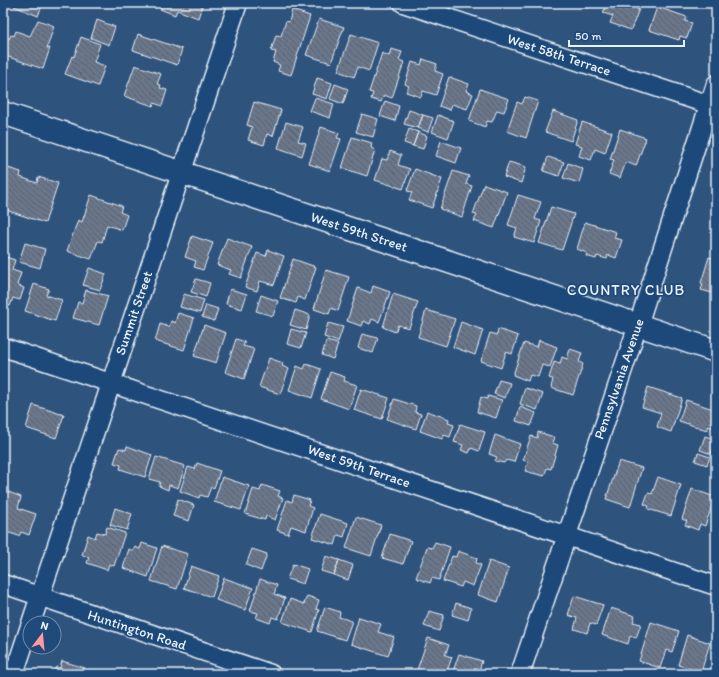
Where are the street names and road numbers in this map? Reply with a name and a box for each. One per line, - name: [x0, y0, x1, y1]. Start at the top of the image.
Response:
- street label: West 58th Terrace: [505, 30, 613, 80]
- street label: West 59th Street: [309, 208, 409, 256]
- street label: Summit Street: [112, 269, 156, 357]
- street label: Pennsylvania Avenue: [590, 316, 648, 442]
- street label: West 59th Terrace: [305, 440, 413, 492]
- street label: Huntington Road: [85, 606, 189, 654]

